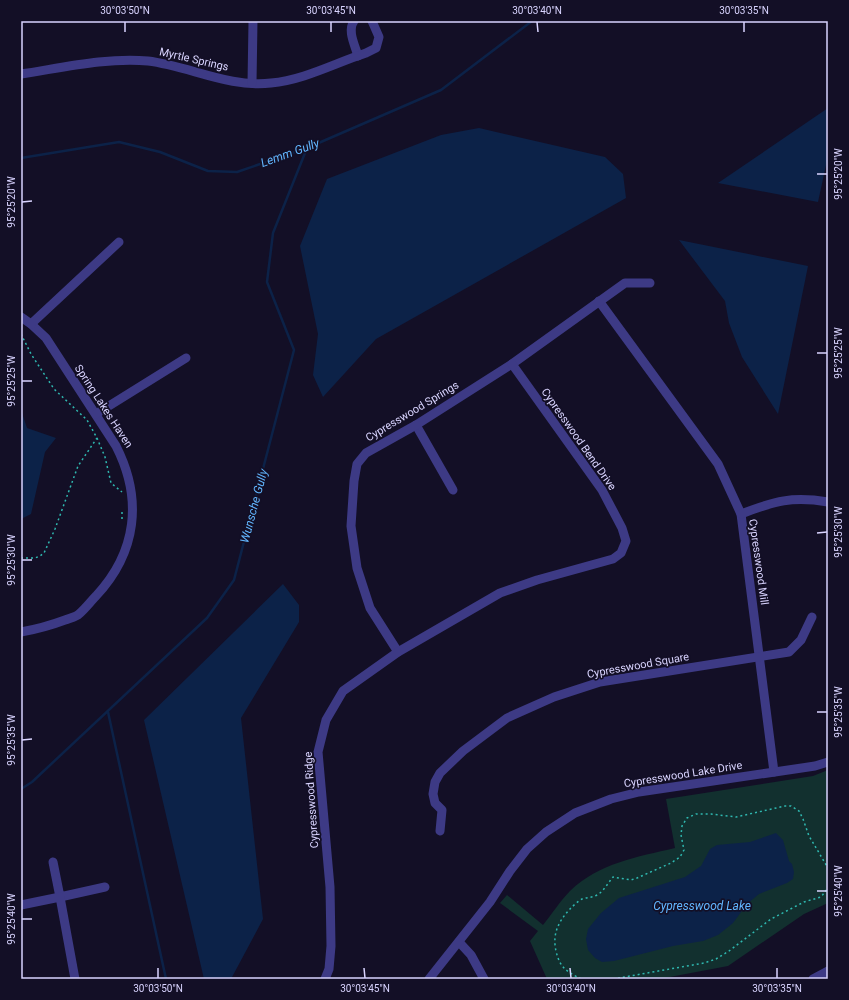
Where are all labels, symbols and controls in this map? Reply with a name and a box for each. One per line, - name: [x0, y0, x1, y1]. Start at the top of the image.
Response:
- text: 30°03'50"N: [100, 5, 150, 16]
- text: 30°03'45"N: [306, 5, 356, 16]
- text: 30°03'40"N: [512, 5, 562, 16]
- text: 30°03'35"N: [719, 5, 769, 16]
- street label: Myrtle Springs: [158, 45, 230, 74]
- water label: Lemm Gully: [259, 136, 322, 170]
- text: 95°25'20"W: [833, 148, 844, 200]
- text: 95°25'20"W: [6, 176, 17, 228]
- text: 95°25'25"W: [833, 327, 844, 379]
- text: 95°25'25"W: [6, 355, 17, 407]
- street label: Spring Lakes Haven: [72, 362, 135, 450]
- street label: Cypresswood Springs: [363, 378, 461, 444]
- street label: Cypresswood Bend Drive: [538, 386, 619, 493]
- water label: Wunsche Gully: [237, 467, 271, 545]
- text: 95°25'30"W: [833, 506, 844, 558]
- street label: Cypresswood Mill: [746, 518, 771, 606]
- text: 95°25'30"W: [6, 534, 17, 586]
- street label: Cypresswood Square: [586, 650, 690, 681]
- text: 95°25'35"W: [833, 686, 844, 738]
- text: 95°25'35"W: [6, 714, 17, 766]
- street label: Cypresswood Ridge: [302, 751, 321, 849]
- street label: Cypresswood Lake Drive: [623, 759, 743, 790]
- text: 95°25'40"W: [833, 865, 844, 917]
- text: 95°25'40"W: [6, 893, 17, 945]
- water label: Cypresswood Lake: [653, 899, 751, 913]
- text: 30°03'50"N: [133, 983, 183, 994]
- text: 30°03'45"N: [340, 983, 390, 994]
- text: 30°03'40"N: [546, 983, 596, 994]
- text: 30°03'35"N: [752, 983, 802, 994]

